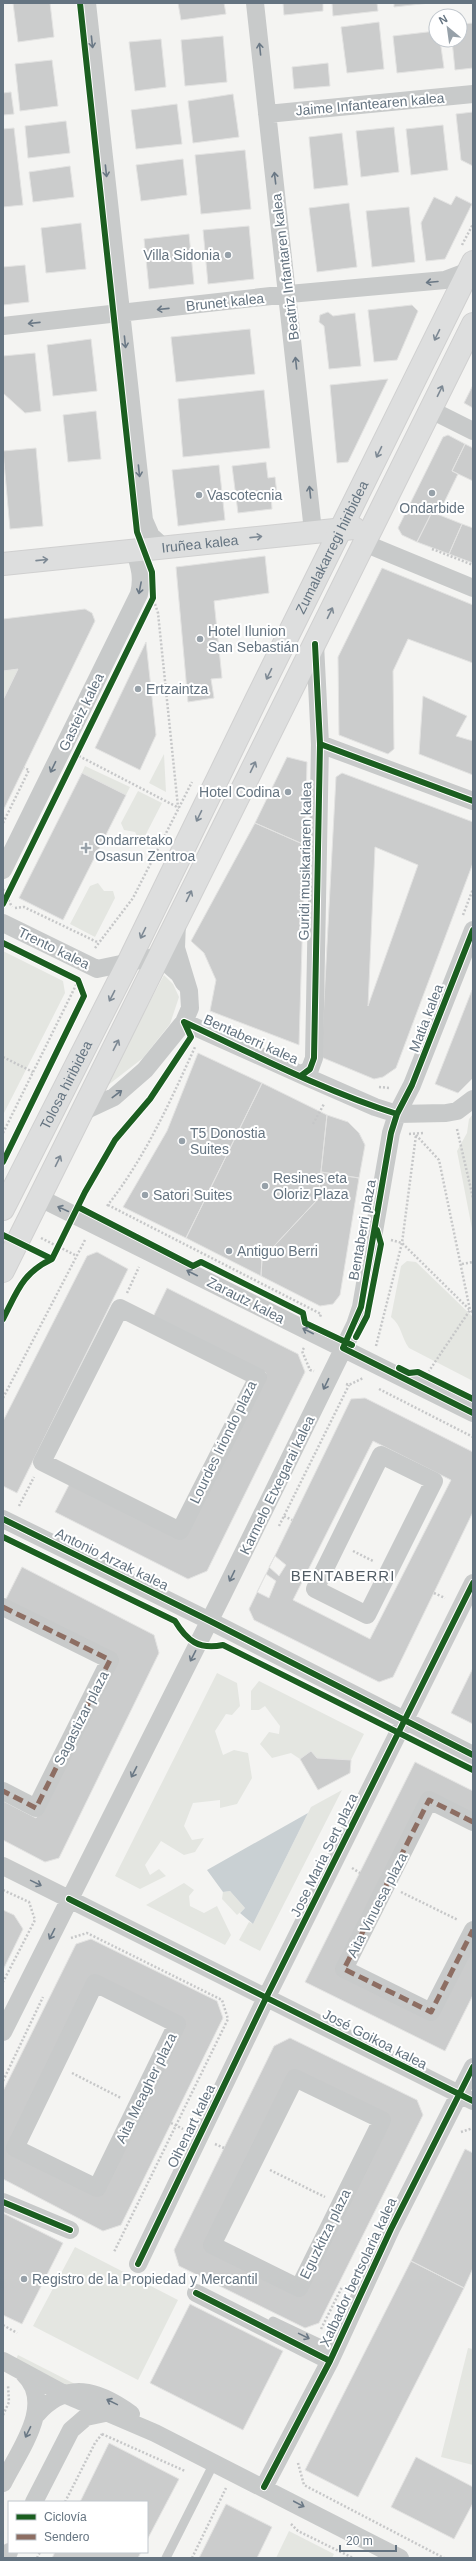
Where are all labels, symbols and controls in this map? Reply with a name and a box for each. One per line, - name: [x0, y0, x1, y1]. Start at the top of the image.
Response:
- north arrow: [428, 8, 468, 48]
- text: N: [437, 12, 450, 26]
- one-way arrow: [88, 35, 95, 48]
- one-way arrow: [257, 43, 264, 56]
- street label: Jaime Infantearen kalea: [295, 90, 445, 118]
- one-way arrow: [102, 164, 110, 177]
- one-way arrow: [271, 172, 278, 185]
- street label: Beatriz Infantaren kalea: [268, 192, 302, 341]
- place label: Villa Sidonia: [143, 247, 220, 263]
- marker: Villa Sidonia: [223, 250, 233, 260]
- one-way arrow: [426, 278, 439, 285]
- street label: Brunet kalea: [185, 290, 265, 314]
- one-way arrow: [157, 305, 170, 312]
- one-way arrow: [28, 319, 41, 327]
- one-way arrow: [433, 329, 440, 341]
- one-way arrow: [121, 335, 129, 348]
- one-way arrow: [293, 357, 300, 370]
- one-way arrow: [437, 385, 444, 397]
- one-way arrow: [375, 445, 382, 457]
- one-way arrow: [135, 464, 142, 477]
- street label: Zumalakarregi hiribidea: [292, 478, 372, 616]
- one-way arrow: [307, 486, 314, 499]
- place label: Vascotecnia: [207, 487, 282, 503]
- marker: Ondarbide: [427, 488, 437, 498]
- marker: Vascotecnia: [194, 490, 204, 500]
- place label: Ondarbide: [399, 500, 465, 516]
- street label: Iruñea kalea: [161, 532, 239, 556]
- one-way arrow: [249, 533, 262, 541]
- one-way arrow: [35, 556, 48, 563]
- one-way arrow: [136, 581, 144, 594]
- one-way arrow: [327, 607, 334, 619]
- place label: Hotel Ilunion San Sebastián: [208, 623, 299, 655]
- marker: Hotel Ilunion San Sebastián: [195, 634, 205, 644]
- one-way arrow: [265, 667, 272, 679]
- street label: Gasteiz kalea: [55, 670, 107, 754]
- place label: Ertzaintza: [146, 681, 208, 697]
- marker: Ertzaintza: [133, 684, 143, 694]
- one-way arrow: [49, 761, 56, 773]
- one-way arrow: [250, 761, 257, 773]
- street label: Guridi musikariaren kalea: [296, 781, 314, 940]
- place label: Hotel Codina: [199, 784, 280, 800]
- marker: Hotel Codina: [283, 787, 293, 797]
- one-way arrow: [195, 809, 203, 821]
- place label: Ondarretako Osasun Zentroa: [95, 832, 196, 864]
- marker: Ondarretako Osasun Zentroa: [80, 842, 92, 854]
- one-way arrow: [186, 890, 193, 902]
- street label: Trento kalea: [16, 924, 92, 972]
- one-way arrow: [139, 926, 146, 938]
- street label: Matia kalea: [406, 982, 446, 1054]
- one-way arrow: [107, 990, 115, 1002]
- street label: Bentaberri kalea: [201, 1011, 301, 1067]
- street label: Tolosa hiribidea: [37, 1038, 95, 1132]
- one-way arrow: [113, 1039, 120, 1051]
- one-way arrow: [111, 1090, 122, 1098]
- place label: T5 Donostia Suites: [190, 1125, 266, 1157]
- marker: T5 Donostia Suites: [177, 1136, 187, 1146]
- one-way arrow: [55, 1155, 62, 1167]
- place label: Resines eta Oloriz Plaza: [273, 1170, 349, 1202]
- street label: Bentaberri plaza: [345, 1178, 379, 1282]
- marker: Resines eta Oloriz Plaza: [260, 1181, 270, 1191]
- place label: Satori Suites: [153, 1187, 232, 1203]
- marker: Satori Suites: [140, 1190, 150, 1200]
- one-way arrow: [57, 1205, 69, 1212]
- place label: Antiguo Berri: [237, 1243, 318, 1259]
- marker: Antiguo Berri: [224, 1246, 234, 1256]
- one-way arrow: [186, 1268, 198, 1276]
- street label: Zarautz kalea: [205, 1274, 288, 1326]
- one-way arrow: [302, 1327, 314, 1334]
- one-way arrow: [322, 1377, 329, 1389]
- street label: Lourdes Iriondo plaza: [186, 1378, 260, 1506]
- street label: Karmelo Etxegarai kalea: [236, 1413, 318, 1557]
- street label: Antonio Arzak kalea: [53, 1525, 171, 1593]
- district label: BENTABERRI: [291, 1567, 395, 1584]
- one-way arrow: [228, 1570, 235, 1582]
- one-way arrow: [188, 1649, 196, 1661]
- street label: Sagastizar plaza: [50, 1668, 112, 1768]
- one-way arrow: [130, 1765, 137, 1777]
- street label: Jose Maria Sert plaza: [287, 1790, 361, 1919]
- street label: Aita Vinuesa plaza: [344, 1850, 410, 1960]
- one-way arrow: [30, 1880, 42, 1887]
- one-way arrow: [48, 1928, 55, 1940]
- street label: José Goikoa kalea: [320, 2006, 430, 2072]
- street label: Aita Meagher plaza: [112, 2030, 180, 2146]
- street label: Oihenart kalea: [164, 2081, 218, 2170]
- street label: Eguzkitza plaza: [296, 2186, 354, 2282]
- street label: Xalbador bertsolaria kalea: [316, 2195, 400, 2349]
- place label: Registro de la Propiedad y Mercantil: [32, 2271, 258, 2287]
- marker: Registro de la Propiedad y Mercantil: [19, 2274, 29, 2284]
- one-way arrow: [297, 2333, 309, 2340]
- one-way arrow: [106, 2398, 118, 2405]
- one-way arrow: [24, 2426, 32, 2438]
- legend: [8, 2501, 148, 2553]
- one-way arrow: [293, 2501, 305, 2509]
- text: Ciclovía: [44, 2510, 87, 2524]
- scale bar: [340, 2527, 396, 2553]
- text: Sendero: [44, 2530, 90, 2544]
- text: 20 m: [346, 2534, 373, 2548]

